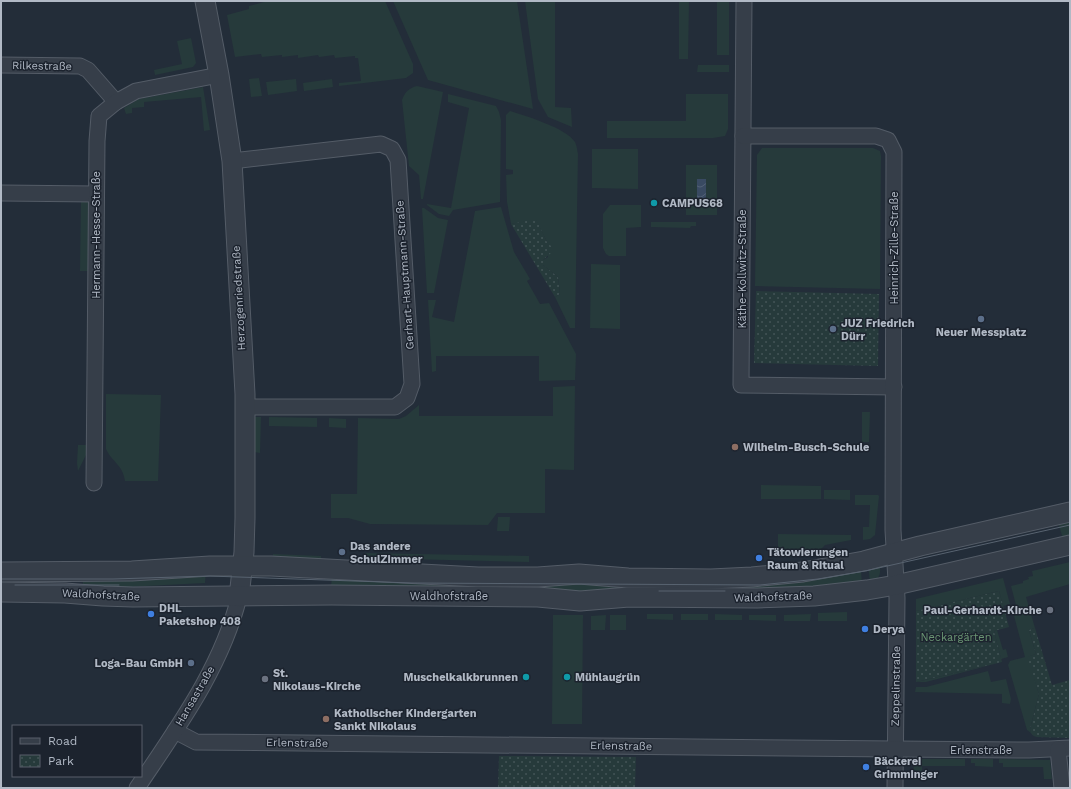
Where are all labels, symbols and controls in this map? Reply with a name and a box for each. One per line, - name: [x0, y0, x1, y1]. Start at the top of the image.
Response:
- street label: Rilkestraße: [12, 59, 72, 73]
- street label: Hermann-Hesse-Straße: [90, 171, 103, 299]
- street label: Heinrich-Zille-Straße: [888, 191, 901, 305]
- place label: CAMPUS68: [662, 197, 723, 210]
- marker: CAMPUS68: [649, 198, 659, 208]
- street label: Gerhart-Hauptmann-Straße: [393, 200, 417, 350]
- street label: Käthe-Kollwitz-Straße: [736, 209, 749, 329]
- street label: Herzogenriedstraße: [230, 245, 248, 351]
- marker: Neuer Messplatz: [976, 314, 986, 324]
- place label: JUZ Friedrich Dürr: [841, 317, 915, 343]
- marker: JUZ Friedrich Dürr: [828, 324, 838, 334]
- place label: Neuer Messplatz: [936, 326, 1027, 339]
- place label: Wilhelm-Busch-Schule: [743, 441, 869, 454]
- marker: Wilhelm-Busch-Schule: [730, 442, 740, 452]
- place label: Das andere SchulZimmer: [350, 540, 423, 566]
- place label: Tätowierungen Raum & Ritual: [767, 546, 848, 572]
- marker: Das andere SchulZimmer: [337, 547, 347, 557]
- marker: Tätowierungen Raum & Ritual: [754, 553, 764, 563]
- street label: Waldhofstraße: [62, 586, 140, 604]
- street label: Waldhofstraße: [734, 589, 812, 605]
- street label: Waldhofstraße: [410, 590, 488, 603]
- place label: DHL Paketshop 408: [159, 602, 241, 628]
- place label: Paul-Gerhardt-Kirche: [923, 604, 1042, 617]
- marker: Paul-Gerhardt-Kirche: [1045, 605, 1055, 615]
- marker: DHL Paketshop 408: [146, 609, 156, 619]
- place label: Derya: [873, 623, 905, 636]
- marker: Derya: [860, 624, 870, 634]
- park label: Neckargärten: [920, 631, 992, 644]
- street label: Zeppelinstraße: [889, 646, 903, 726]
- place label: Loga-Bau GmbH: [95, 657, 183, 670]
- marker: Loga-Bau GmbH: [186, 658, 196, 668]
- street label: Hansastraße: [173, 664, 217, 728]
- place label: St. Nikolaus-Kirche: [273, 667, 361, 693]
- place label: Muschelkalkbrunnen: [403, 671, 518, 684]
- place label: Mühlaugrün: [575, 671, 640, 684]
- marker: Muschelkalkbrunnen: [521, 672, 531, 682]
- marker: Mühlaugrün: [562, 672, 572, 682]
- marker: St. Nikolaus-Kirche: [260, 674, 270, 684]
- place label: Katholischer Kindergarten Sankt Nikolaus: [334, 707, 477, 733]
- marker: Katholischer Kindergarten Sankt Nikolaus: [321, 714, 331, 724]
- legend: [12, 725, 142, 777]
- text: Road: [48, 734, 77, 748]
- street label: Erlenstraße: [266, 736, 328, 750]
- street label: Erlenstraße: [590, 739, 652, 753]
- street label: Erlenstraße: [950, 744, 1012, 757]
- text: Park: [48, 754, 74, 768]
- place label: Bäckerei Grimminger: [874, 755, 938, 781]
- marker: Bäckerei Grimminger: [861, 762, 871, 772]

